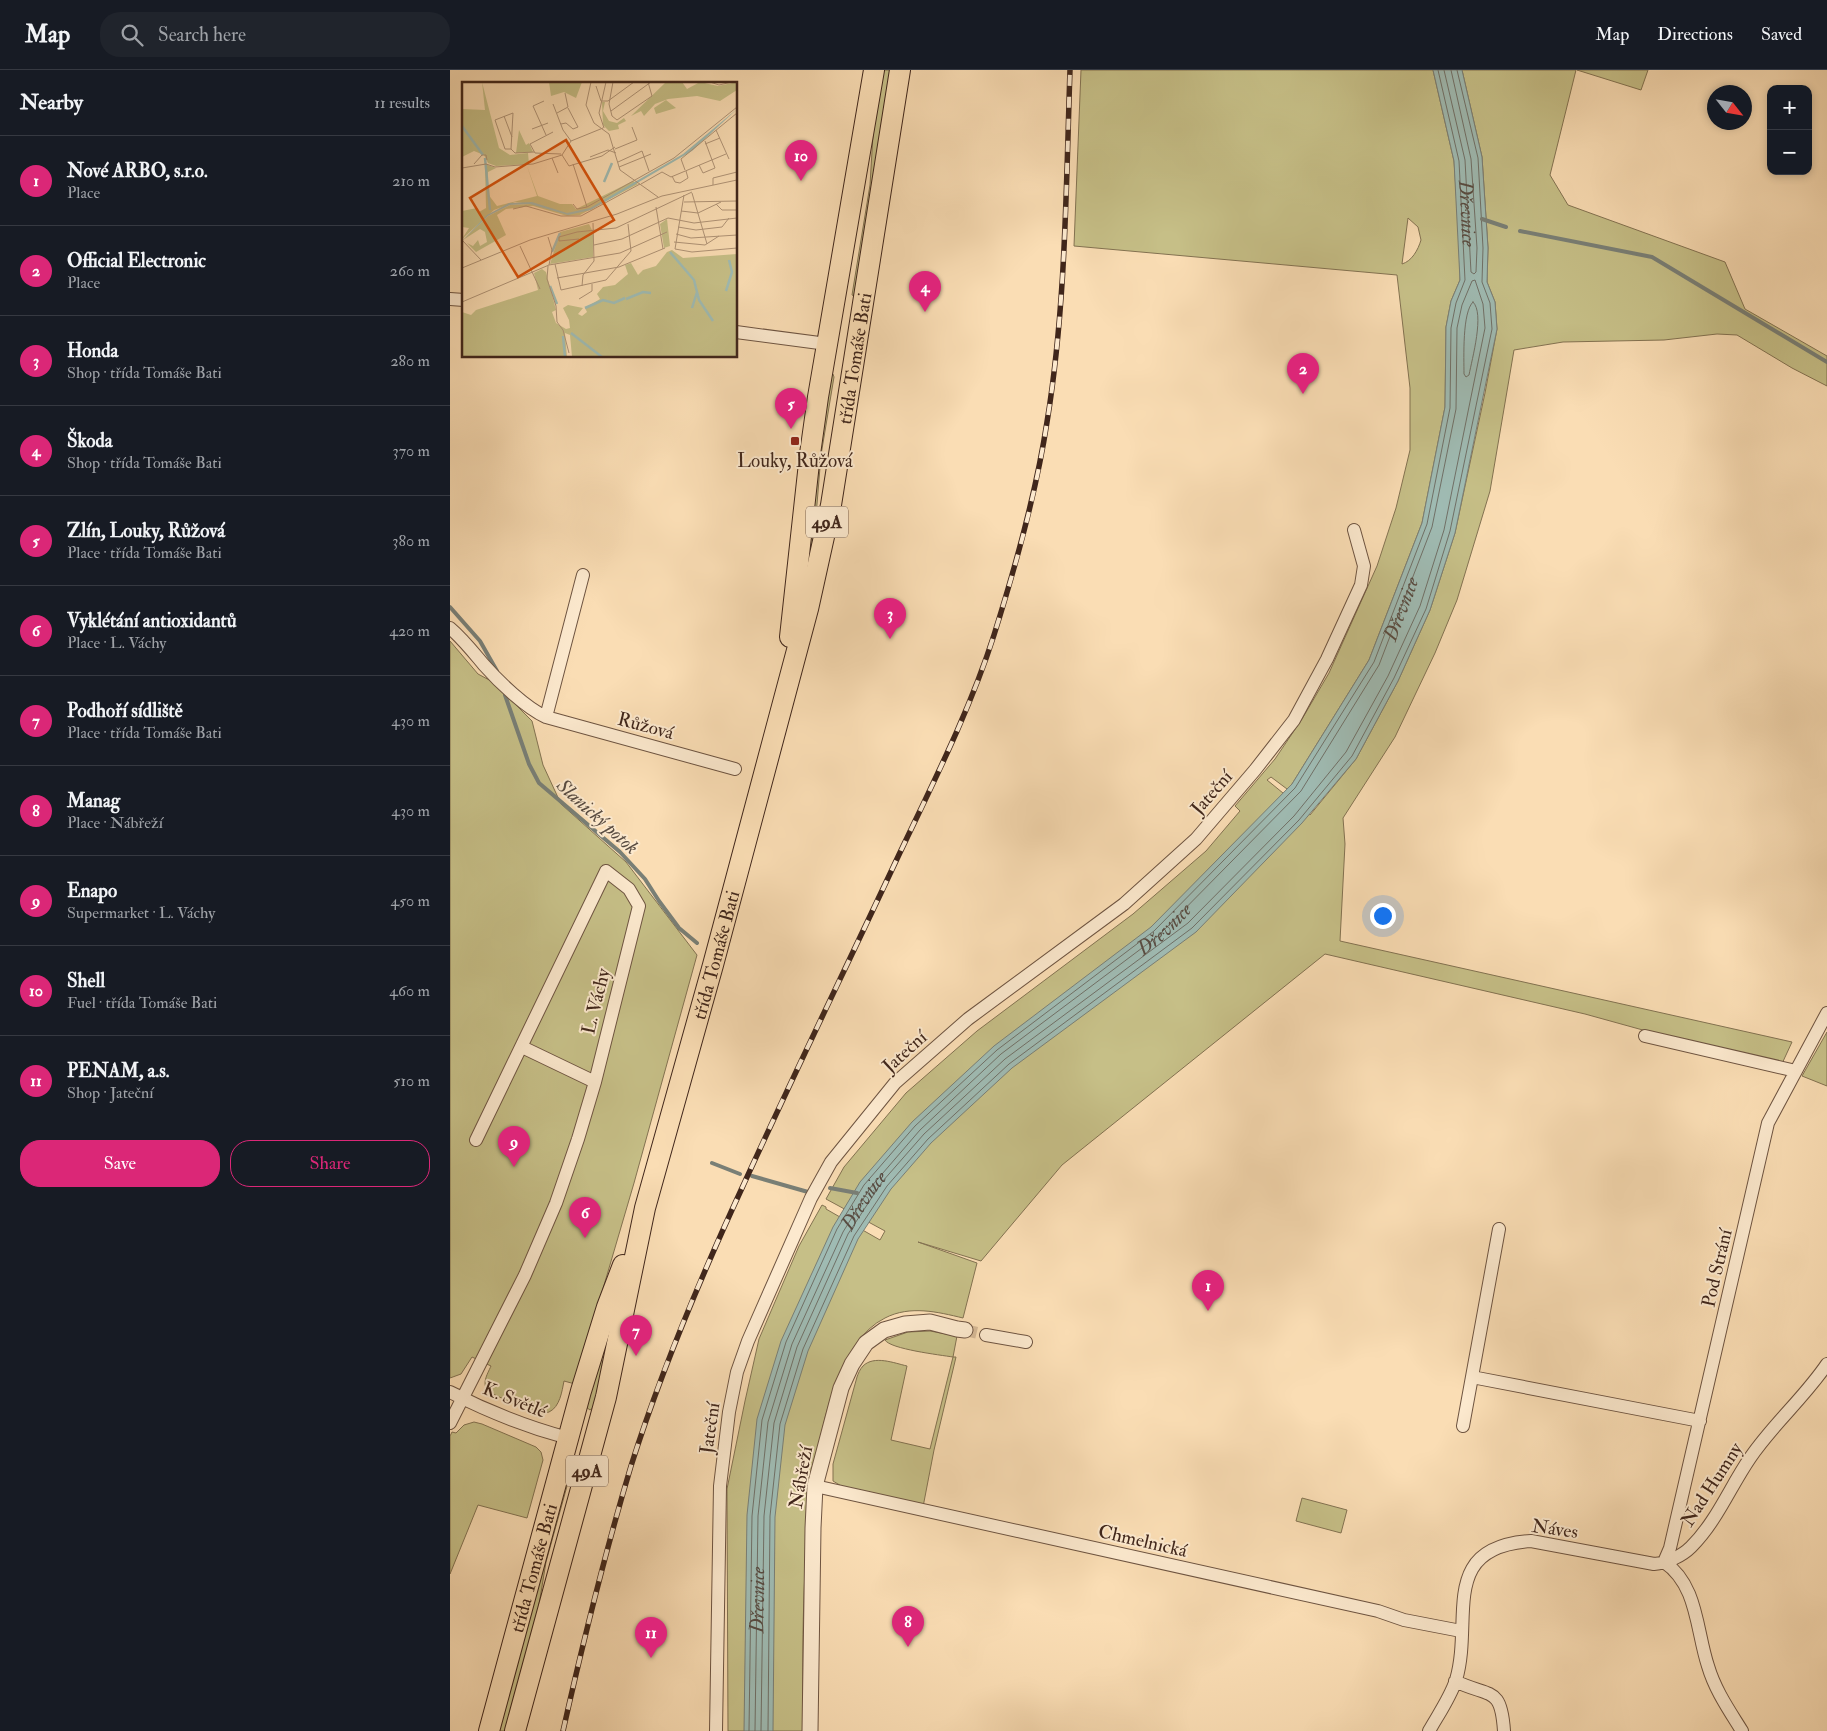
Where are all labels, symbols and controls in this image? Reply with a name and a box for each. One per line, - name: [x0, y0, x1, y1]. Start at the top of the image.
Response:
- search box: [100, 12, 450, 57]
- text: Map: [25, 19, 70, 50]
- icon: search: [118, 21, 146, 49]
- text: Search here: [158, 23, 246, 47]
- text: Map: [1596, 23, 1629, 46]
- text: Directions: [1657, 23, 1733, 46]
- text: Saved: [1761, 23, 1802, 46]
- inset map: [462, 82, 738, 358]
- north arrow: [1707, 85, 1752, 130]
- map controls: [1767, 85, 1812, 175]
- button: +: [1767, 85, 1812, 130]
- text: Nearby: [20, 89, 83, 116]
- text: 11 results: [374, 93, 430, 113]
- button: −: [1767, 130, 1812, 175]
- pin: 10: [785, 140, 817, 181]
- text: Nové ARBO, s.r.o.: [67, 159, 208, 183]
- text: 1: [33, 171, 39, 191]
- text: 210 m: [392, 171, 430, 191]
- water label: Dřevnice: [1453, 179, 1482, 248]
- text: Place: [67, 183, 100, 203]
- text: Official Electronic: [67, 249, 206, 273]
- text: 2: [32, 261, 40, 281]
- text: 260 m: [390, 261, 430, 281]
- pin: 4: [909, 271, 941, 312]
- text: Place: [67, 273, 100, 293]
- street label: třída Tomáše Bati: [833, 291, 878, 426]
- text: Honda: [67, 339, 118, 363]
- text: 3: [33, 351, 39, 371]
- text: 280 m: [390, 351, 430, 371]
- pin: 2: [1287, 353, 1319, 394]
- text: Shop · třída Tomáše Bati: [67, 363, 222, 383]
- pin: 5: [775, 388, 807, 429]
- text: Škoda: [67, 429, 113, 453]
- marker: Louky, Růžová: [789, 435, 801, 447]
- text: 4: [32, 441, 40, 461]
- text: 370 m: [393, 441, 430, 461]
- place label: Louky, Růžová: [737, 449, 853, 473]
- text: Shop · třída Tomáše Bati: [67, 453, 222, 473]
- road number: 49A: [806, 507, 848, 538]
- text: Zlín, Louky, Růžová: [67, 519, 225, 543]
- text: 5: [32, 531, 40, 551]
- text: 380 m: [392, 531, 430, 551]
- text: Place · třída Tomáše Bati: [67, 543, 222, 563]
- water label: Dřevnice: [1377, 573, 1425, 645]
- pin: 3: [874, 598, 906, 639]
- text: Vyklétání antioxidantů: [67, 609, 237, 633]
- text: 6: [32, 621, 40, 641]
- text: 420 m: [389, 621, 430, 641]
- text: Place · L. Váchy: [67, 633, 166, 653]
- text: Podhoří sídliště: [67, 699, 183, 723]
- street label: Růžová: [615, 707, 677, 745]
- text: 7: [32, 711, 40, 731]
- text: 430 m: [391, 711, 430, 731]
- text: Place · třída Tomáše Bati: [67, 723, 222, 743]
- street label: Jateční: [1185, 764, 1239, 821]
- water label: Slanický potok: [551, 772, 644, 860]
- text: Manag: [67, 789, 120, 813]
- text: 8: [32, 801, 40, 821]
- text: 430 m: [391, 801, 430, 821]
- text: Place · Nábřeží: [67, 813, 163, 833]
- text: Enapo: [67, 879, 117, 903]
- street label: třída Tomáše Bati: [687, 888, 745, 1022]
- text: 9: [32, 891, 40, 911]
- text: 450 m: [391, 891, 430, 911]
- water label: Dřevnice: [1131, 897, 1197, 961]
- text: Supermarket · L. Váchy: [67, 903, 215, 923]
- your location: [1370, 903, 1396, 929]
- street label: L. Váchy: [576, 965, 616, 1037]
- text: Shell: [67, 969, 105, 993]
- text: 10: [29, 981, 43, 1001]
- text: 460 m: [389, 981, 430, 1001]
- text: Fuel · třída Tomáše Bati: [67, 993, 217, 1013]
- street label: Jateční: [877, 1024, 933, 1079]
- text: PENAM, a.s.: [67, 1059, 169, 1083]
- text: 11: [30, 1071, 42, 1091]
- text: 510 m: [393, 1071, 430, 1091]
- text: Shop · Jateční: [67, 1083, 154, 1103]
- pin: 9: [498, 1126, 530, 1167]
- button: Save: [20, 1140, 220, 1187]
- button: Share: [230, 1140, 430, 1187]
- water label: Dřevnice: [835, 1165, 893, 1236]
- pin: 6: [569, 1197, 601, 1238]
- street label: Pod Strání: [1696, 1225, 1738, 1310]
- pin: 1: [1192, 1270, 1224, 1311]
- pin: 7: [620, 1315, 652, 1356]
- street label: K. Světlé: [479, 1376, 550, 1424]
- street label: Jateční: [694, 1399, 726, 1456]
- street label: Nad Humny: [1676, 1437, 1748, 1531]
- street label: Nábřeží: [784, 1442, 819, 1510]
- road number: 49A: [566, 1455, 608, 1486]
- street label: třída Tomáše Bati: [505, 1501, 563, 1635]
- street label: Náves: [1530, 1514, 1580, 1544]
- street label: Chmelnická: [1096, 1519, 1190, 1563]
- water label: Dřevnice: [744, 1566, 770, 1634]
- pin: 8: [892, 1606, 924, 1647]
- pin: 11: [635, 1617, 667, 1658]

